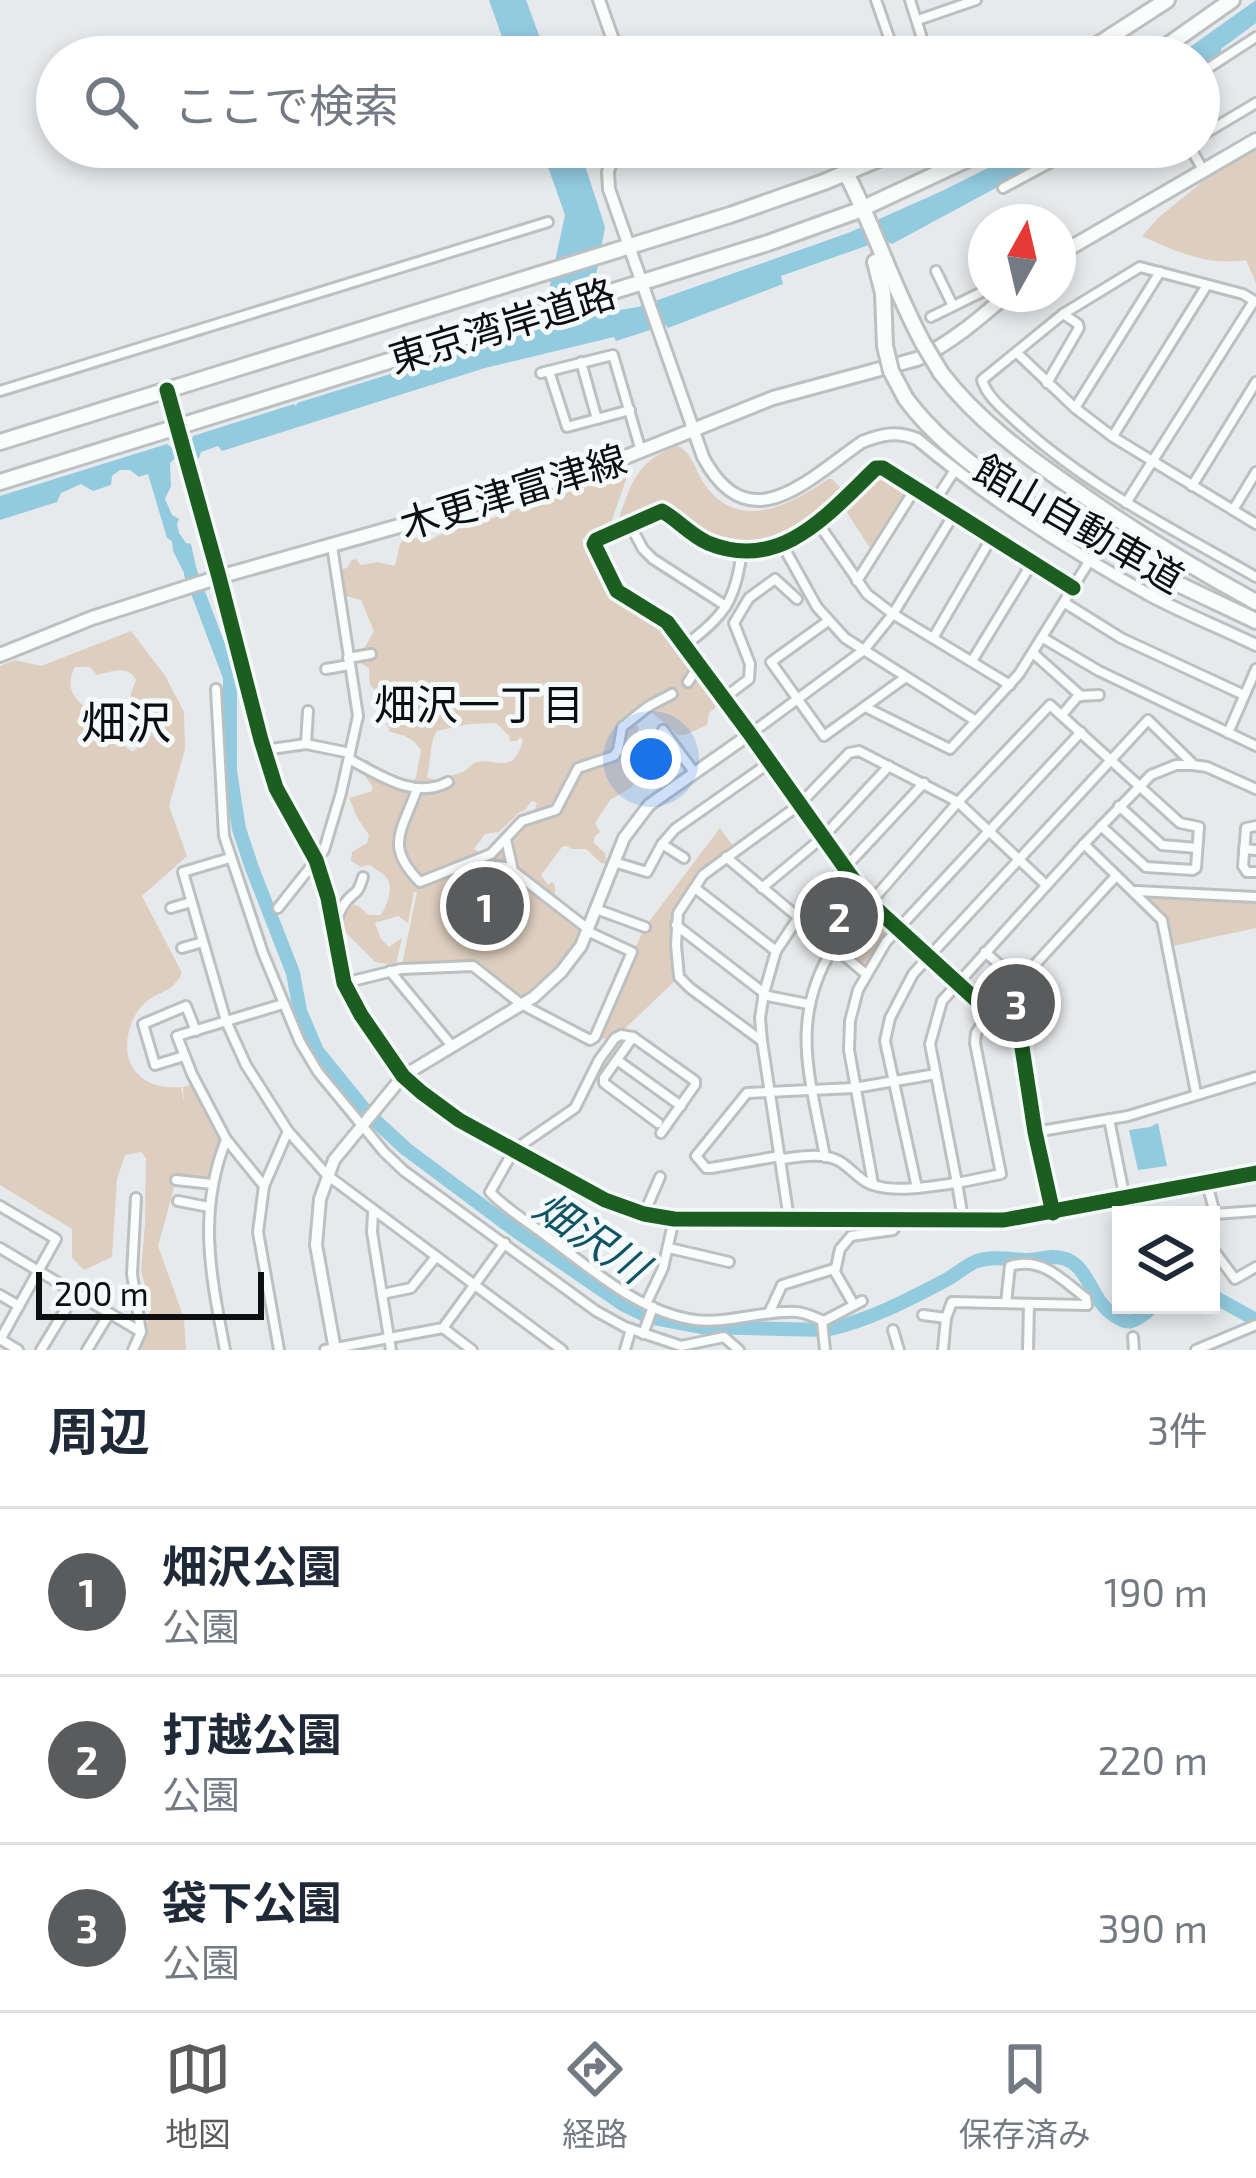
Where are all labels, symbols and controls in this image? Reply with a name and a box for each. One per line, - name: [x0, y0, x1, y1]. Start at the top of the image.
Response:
- search box: [36, 36, 1220, 168]
- icon: search: [78, 69, 144, 135]
- text: ここで検索: [174, 77, 399, 131]
- north arrow: [968, 204, 1076, 312]
- street label: 東京湾岸道路: [383, 268, 620, 381]
- street label: 木更津富津線: [394, 434, 631, 547]
- street label: 館山自動車道: [967, 444, 1193, 602]
- district label: 畑沢一丁目: [374, 678, 584, 728]
- district label: 畑沢: [81, 694, 171, 748]
- your location: [621, 729, 681, 789]
- pin: 1: [446, 861, 524, 951]
- pin: 2: [800, 871, 878, 961]
- pin: 3: [977, 958, 1055, 1048]
- water label: 畑沢川: [526, 1179, 662, 1294]
- map controls: [1112, 1206, 1220, 1314]
- button: layers: [1112, 1206, 1220, 1314]
- scale bar: [36, 1266, 264, 1319]
- text: 200 m: [54, 1273, 149, 1313]
- text: 周辺: [48, 1399, 150, 1460]
- text: 3件: [1147, 1406, 1208, 1453]
- text: 畑沢公園: [162, 1538, 342, 1592]
- text: 1: [79, 1568, 95, 1615]
- text: 190 m: [1104, 1568, 1208, 1615]
- text: 公園: [162, 1602, 240, 1649]
- text: 打越公園: [162, 1706, 342, 1760]
- text: 2: [76, 1736, 98, 1783]
- text: 220 m: [1098, 1736, 1208, 1783]
- text: 公園: [162, 1770, 240, 1817]
- text: 袋下公園: [162, 1874, 342, 1928]
- text: 3: [76, 1904, 98, 1951]
- text: 390 m: [1098, 1904, 1208, 1951]
- text: 公園: [162, 1938, 240, 1985]
- tab: 地図: [165, 2036, 231, 2156]
- tab: 経路: [562, 2036, 628, 2156]
- tab: 保存済み: [959, 2036, 1091, 2156]

